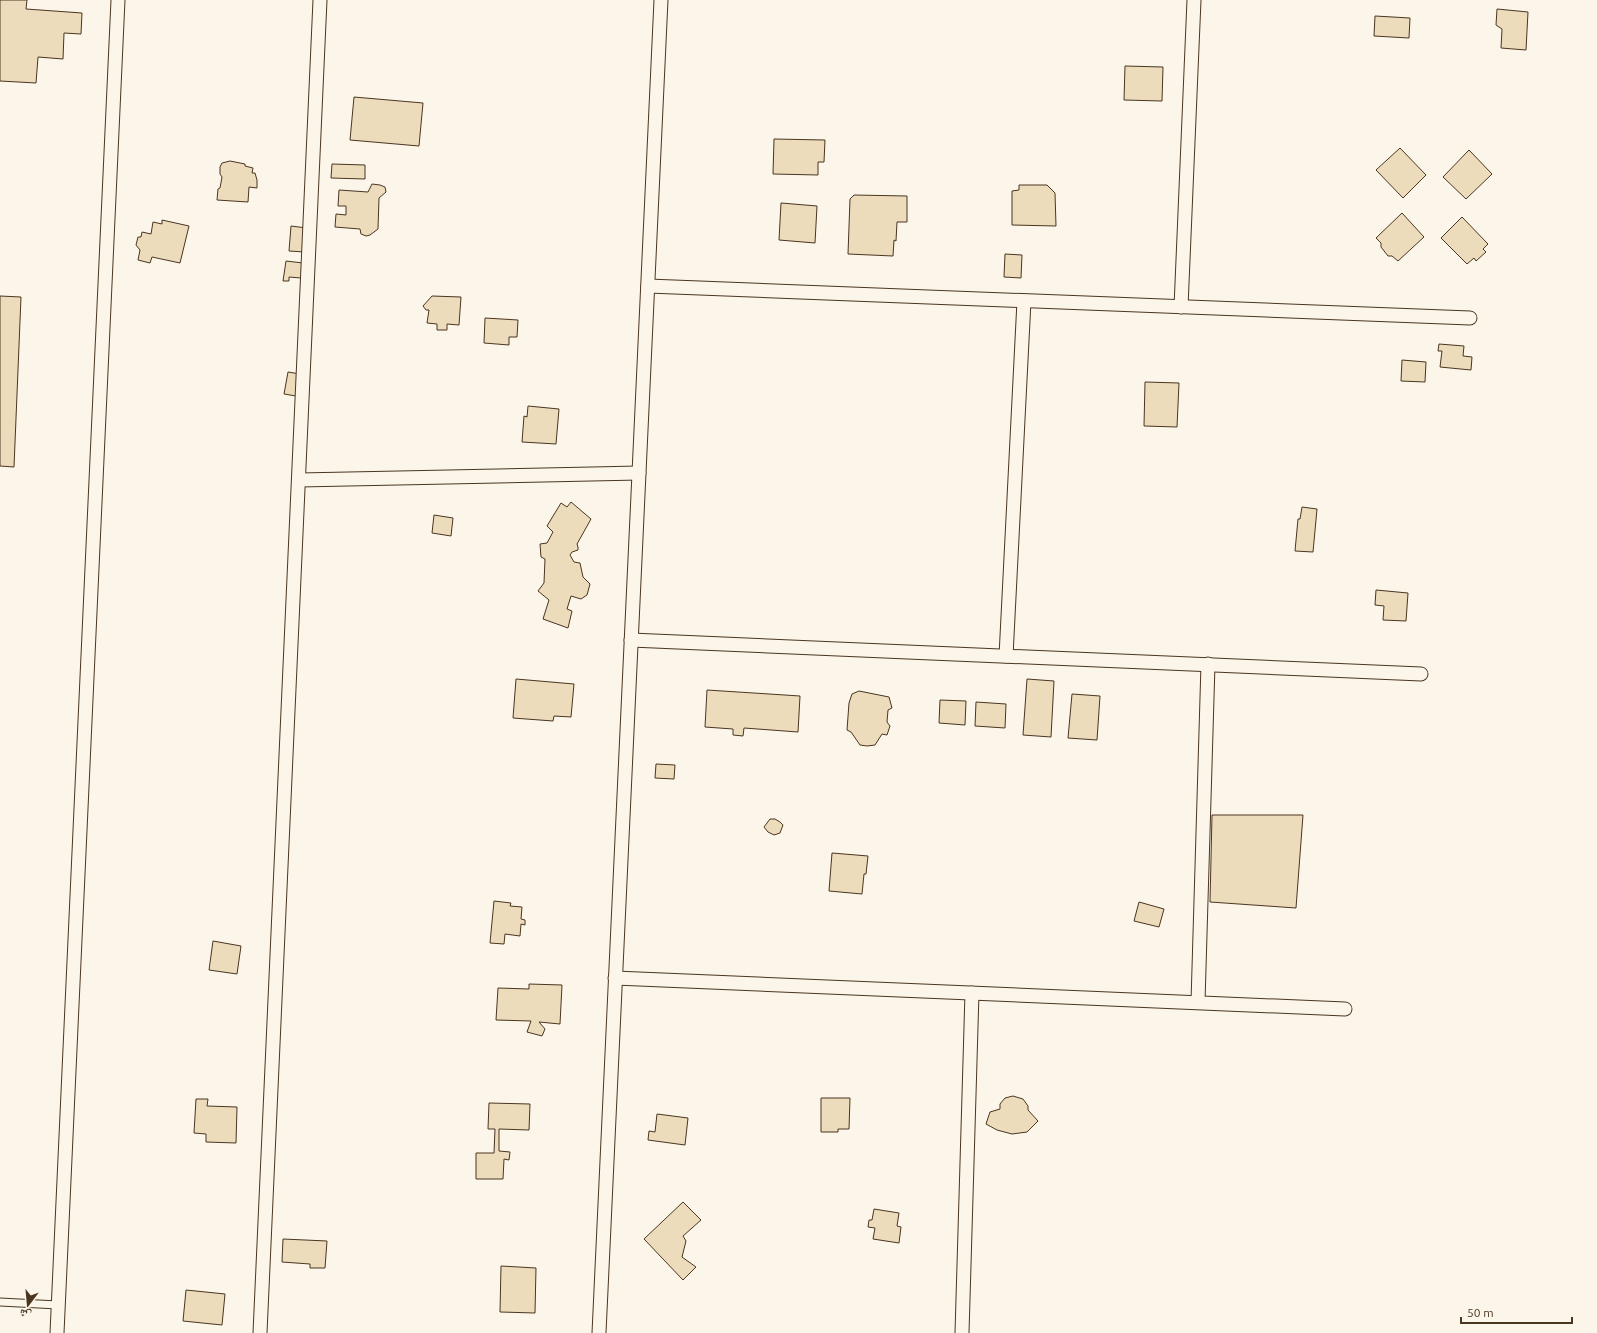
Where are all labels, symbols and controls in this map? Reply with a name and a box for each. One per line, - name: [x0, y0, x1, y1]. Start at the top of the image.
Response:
- north arrow: [8, 1285, 48, 1325]
- scale bar: [1461, 1299, 1572, 1325]
- text: ش: [18, 1305, 33, 1322]
- text: 50 m: [1467, 1306, 1494, 1319]

